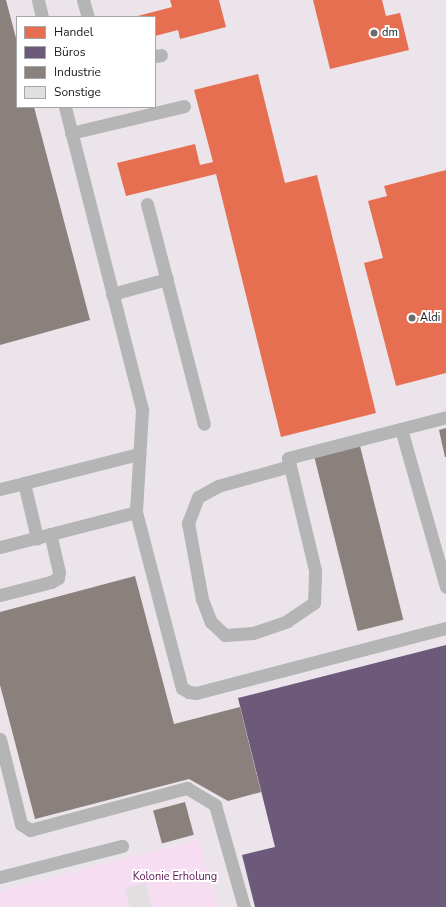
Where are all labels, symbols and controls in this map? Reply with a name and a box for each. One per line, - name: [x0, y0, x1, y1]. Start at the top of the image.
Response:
- legend: [16, 16, 156, 108]
- text: Handel: [54, 24, 93, 40]
- place label: dm: [382, 26, 398, 40]
- marker: dm: [369, 28, 379, 38]
- text: Büros: [54, 44, 86, 60]
- text: Industrie: [54, 64, 101, 80]
- text: Sonstige: [54, 84, 101, 100]
- place label: Aldi: [420, 311, 440, 325]
- marker: Aldi: [407, 313, 417, 323]
- park label: Kolonie Erholung: [133, 870, 217, 884]

